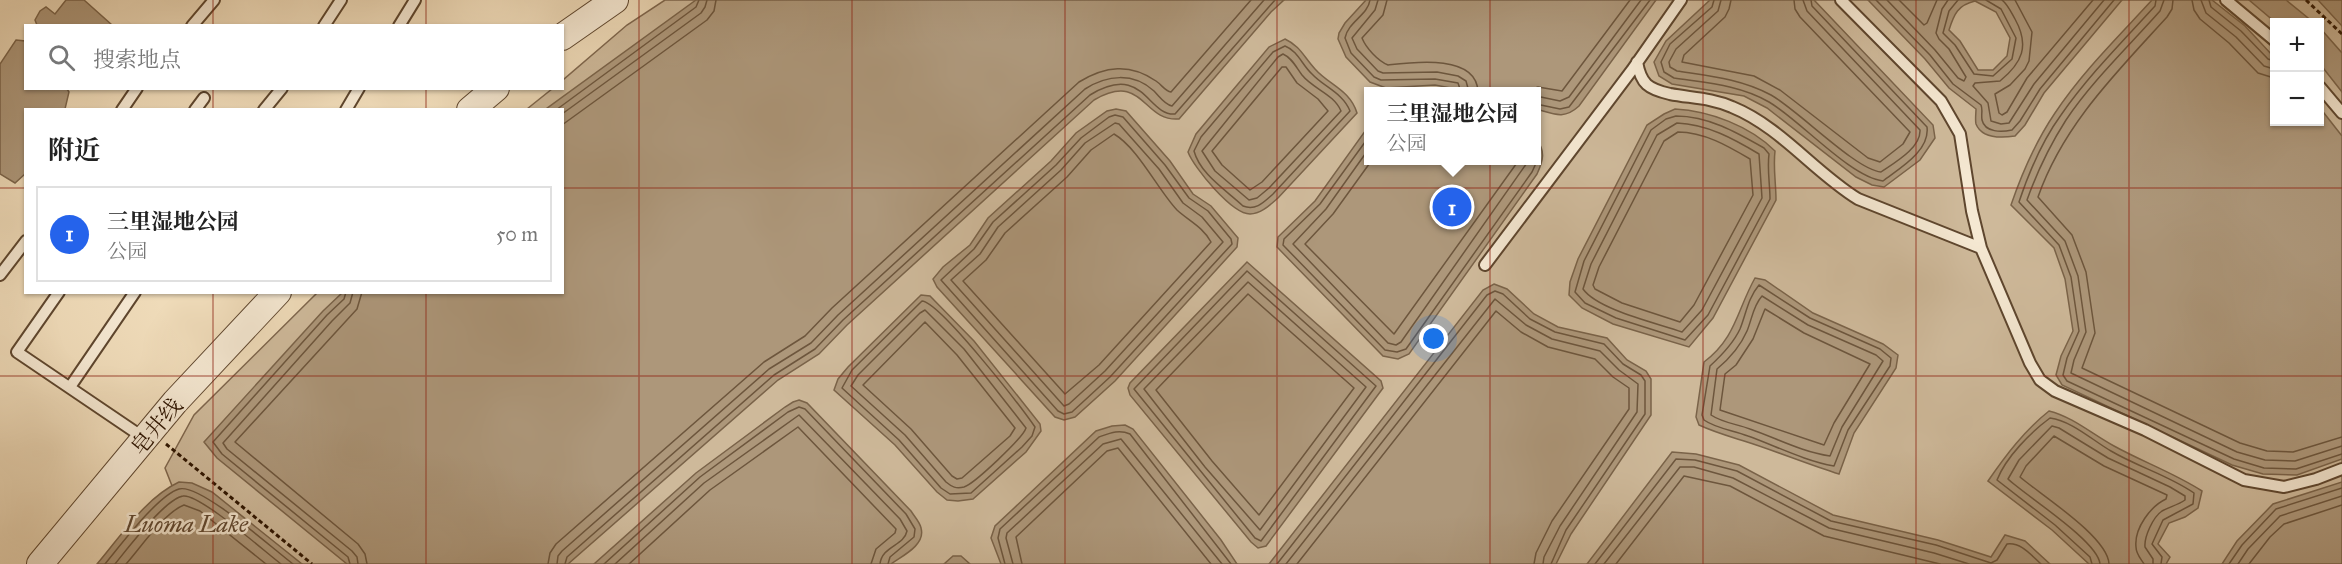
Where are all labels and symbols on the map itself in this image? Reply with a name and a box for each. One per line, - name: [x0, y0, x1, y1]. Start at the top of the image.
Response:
- pin: 1: [1432, 184, 1472, 230]
- your location: [1419, 324, 1448, 353]
- street label: 皂井线: [125, 392, 188, 460]
- water label: Luoma Lake: [123, 509, 249, 539]

